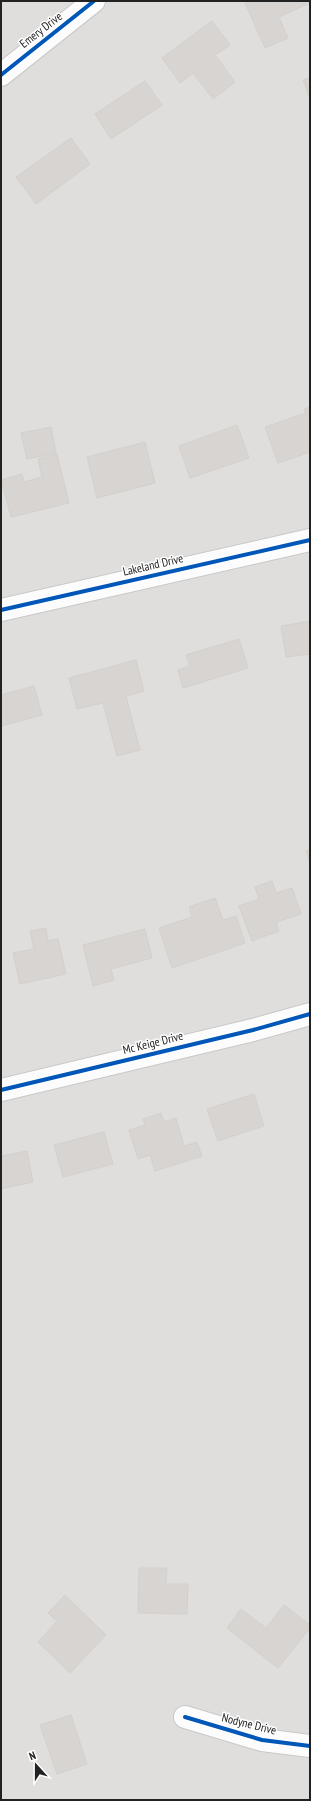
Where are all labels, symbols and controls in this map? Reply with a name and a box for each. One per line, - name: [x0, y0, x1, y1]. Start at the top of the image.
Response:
- street label: Emery Drive: [16, 8, 65, 51]
- street label: Lakeland Drive: [121, 550, 185, 579]
- street label: Mc Keige Drive: [121, 1028, 185, 1057]
- street label: Nodyne Drive: [220, 1709, 278, 1738]
- north arrow: [16, 1745, 56, 1785]
- text: N: [27, 1748, 38, 1763]

